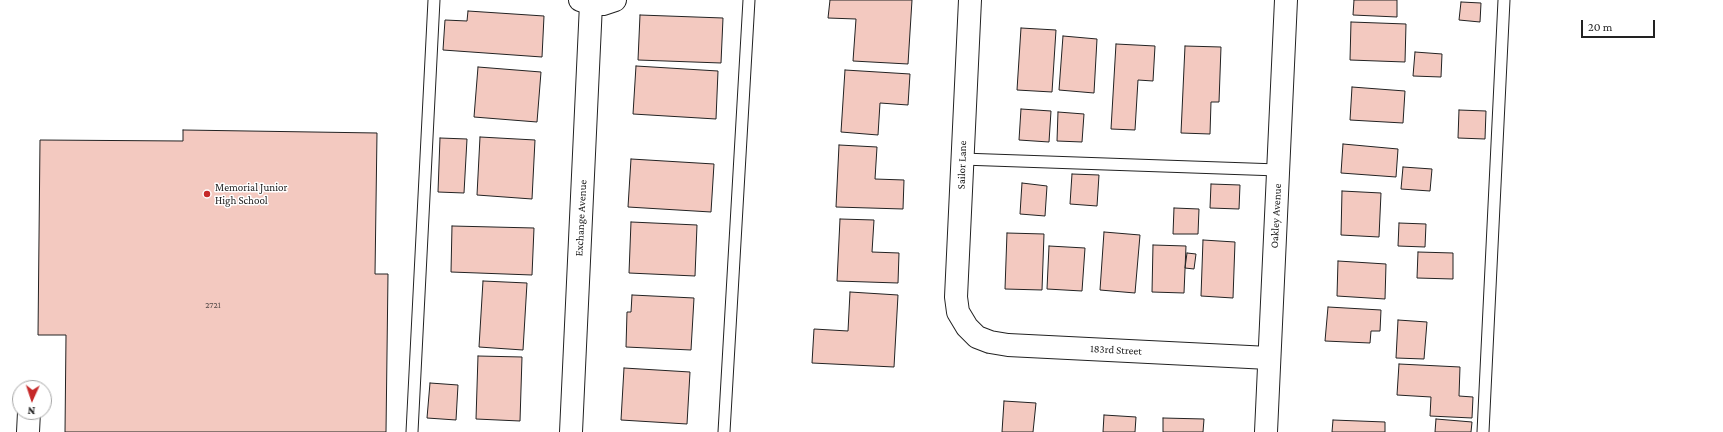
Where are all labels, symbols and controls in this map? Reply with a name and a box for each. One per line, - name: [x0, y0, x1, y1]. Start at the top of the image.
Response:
- scale bar: [1583, 12, 1657, 38]
- text: 20 m: [1588, 20, 1612, 34]
- street label: Sailor Lane: [955, 140, 969, 190]
- street label: Exchange Avenue: [572, 179, 590, 257]
- place label: Memorial Junior High School: [215, 181, 287, 207]
- street label: Oakley Avenue: [1268, 183, 1284, 249]
- marker: Memorial Junior High School: [202, 189, 212, 199]
- house number: 2721: [205, 300, 221, 310]
- street label: 183rd Street: [1090, 342, 1142, 358]
- north arrow: [12, 380, 52, 420]
- text: N: [27, 405, 35, 417]

